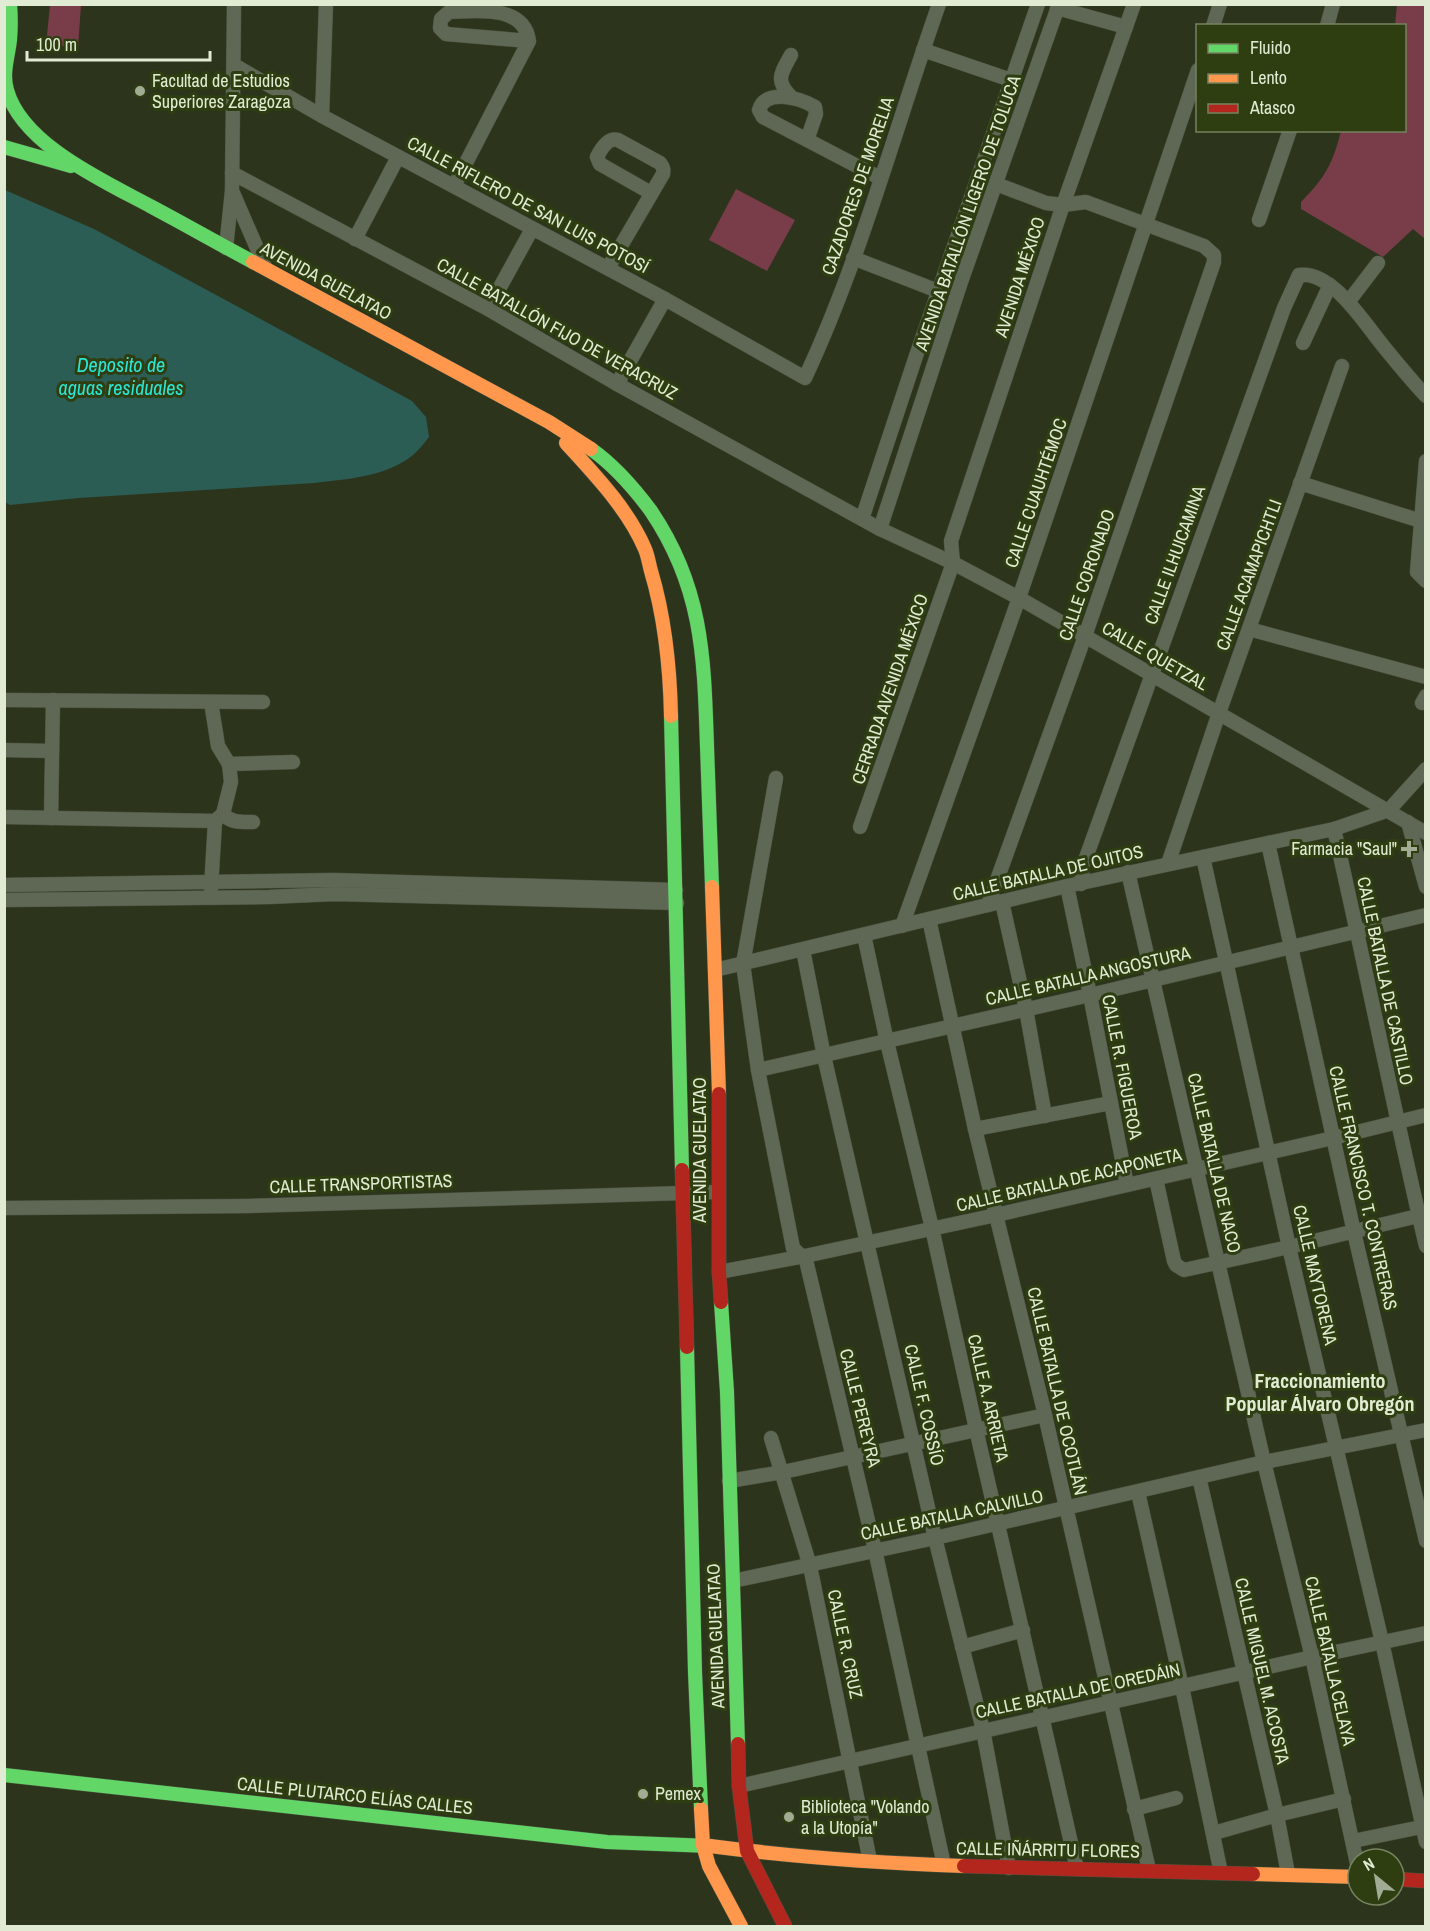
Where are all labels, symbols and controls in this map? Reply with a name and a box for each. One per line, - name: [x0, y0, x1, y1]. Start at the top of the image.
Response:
- scale bar: [27, 24, 210, 62]
- legend: [1196, 24, 1406, 132]
- text: 100 m: [36, 32, 77, 57]
- text: Fluido: [1250, 35, 1291, 60]
- text: Lento: [1250, 65, 1287, 90]
- place label: Facultad de Estudios Superiores Zaragoza: [152, 68, 291, 114]
- street label: AVENIDA BATALLÓN LIGERO DE TOLUCA: [908, 72, 1027, 355]
- marker: Facultad de Estudios Superiores Zaragoza: [133, 84, 147, 98]
- street label: CAZADORES DE MORELIA: [815, 93, 900, 278]
- text: Atasco: [1249, 95, 1295, 120]
- street label: CALLE RIFLERO DE SAN LUIS POTOSÍ: [403, 130, 654, 279]
- street label: AVENIDA MÉXICO: [988, 213, 1051, 341]
- street label: AVENIDA GUELATAO: [255, 235, 396, 326]
- street label: CALLE BATALLÓN FIJO DE VERACRUZ: [432, 252, 682, 405]
- water label: Deposito de aguas residuales: [59, 351, 183, 401]
- street label: CALLE CUAUHTÉMOC: [998, 415, 1073, 571]
- street label: CALLE ILHUICAMINA: [1138, 482, 1211, 628]
- street label: CALLE ACAMAPICHTLI: [1210, 496, 1287, 654]
- street label: CALLE CORONADO: [1052, 506, 1121, 644]
- street label: CERRADA AVENIDA MÉXICO: [845, 590, 934, 787]
- street label: CALLE QUETZAL: [1097, 615, 1213, 696]
- place label: Farmacia "Saul": [1291, 836, 1397, 861]
- street label: CALLE BATALLA DE OJITOS: [950, 838, 1146, 907]
- marker: Farmacia "Saul": [1402, 842, 1416, 856]
- street label: CALLE BATALLA DE CASTILLO: [1351, 874, 1420, 1088]
- street label: CALLE BATALLA ANGOSTURA: [983, 940, 1193, 1011]
- street label: CALLE R. FIGUEROA: [1096, 992, 1149, 1142]
- street label: CALLE FRANCISCO T. CONTRERAS: [1323, 1063, 1404, 1313]
- street label: CALLE BATALLA DE NACO: [1182, 1070, 1247, 1255]
- street label: AVENIDA GUELATAO: [687, 1077, 712, 1224]
- street label: CALLE BATALLA DE ACAPONETA: [954, 1141, 1184, 1218]
- street label: CALLE TRANSPORTISTAS: [269, 1168, 453, 1199]
- street label: CALLE MAYTORENA: [1287, 1202, 1344, 1348]
- street label: CALLE BATALLA DE OCOTLÁN: [1021, 1284, 1094, 1497]
- street label: CALLE A. ARRIETA: [962, 1332, 1015, 1464]
- street label: CALLE F. COSSÍO: [898, 1342, 951, 1468]
- street label: CALLE PEREYRA: [834, 1346, 887, 1470]
- district label: Fraccionamiento Popular Álvaro Obregón: [1226, 1367, 1414, 1417]
- street label: CALLE BATALLA CALVILLO: [858, 1483, 1046, 1546]
- street label: AVENIDA GUELATAO: [700, 1563, 731, 1710]
- street label: CALLE BATALLA CELAYA: [1299, 1574, 1362, 1748]
- street label: CALLE MIGUEL M. ACOSTA: [1229, 1575, 1296, 1767]
- street label: CALLE R. CRUZ: [822, 1587, 869, 1701]
- street label: CALLE BATALLA DE OREDÁIN: [973, 1657, 1183, 1724]
- street label: CALLE PLUTARCO ELÍAS CALLES: [236, 1771, 474, 1820]
- place label: Pemex: [655, 1781, 702, 1806]
- marker: Pemex: [636, 1787, 650, 1801]
- place label: Biblioteca "Volando a la Utopía": [801, 1794, 929, 1840]
- marker: Biblioteca "Volando a la Utopía": [782, 1810, 796, 1824]
- street label: CALLE IÑÁRRITU FLORES: [956, 1835, 1140, 1864]
- north arrow: [1346, 1847, 1406, 1907]
- text: N: [1359, 1852, 1378, 1876]

